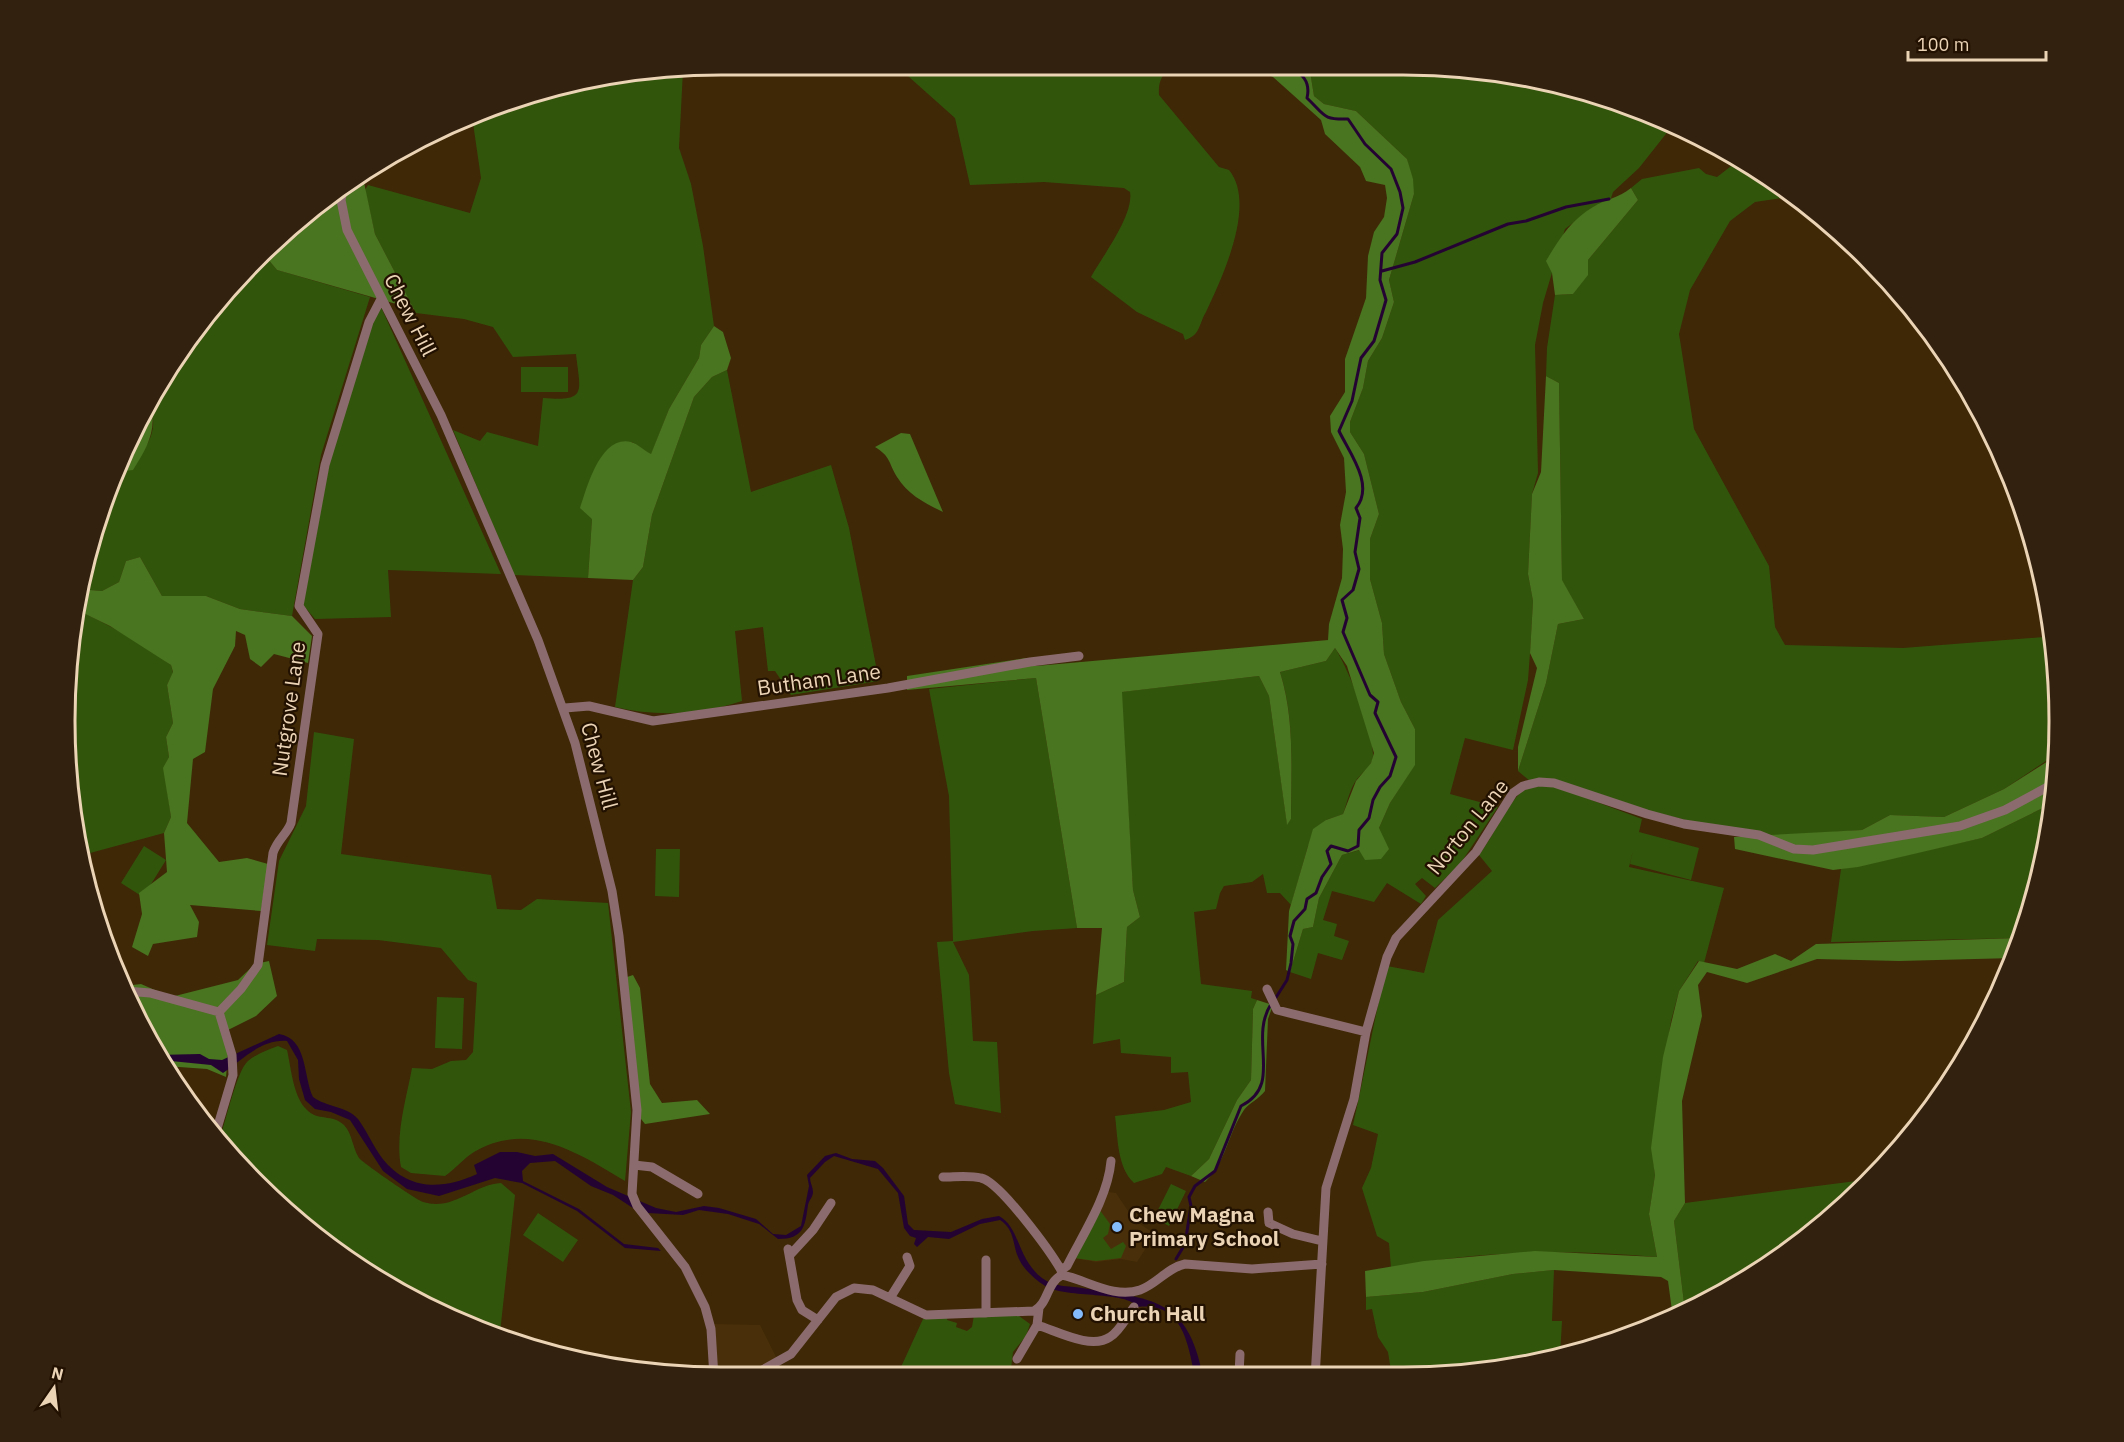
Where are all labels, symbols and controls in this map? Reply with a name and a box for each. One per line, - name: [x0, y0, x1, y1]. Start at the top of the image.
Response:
- scale bar: [1908, 24, 2046, 62]
- text: 100 m: [1917, 33, 1969, 56]
- street label: Chew Hill: [378, 269, 444, 361]
- street label: Nutgrove Lane: [265, 640, 311, 778]
- street label: Butham Lane: [755, 656, 883, 702]
- street label: Chew Hill: [575, 719, 625, 813]
- street label: Norton Lane: [1420, 773, 1514, 880]
- place label: Chew Magna Primary School: [1129, 1200, 1279, 1252]
- marker: Chew Magna Primary School: [1110, 1220, 1124, 1234]
- place label: Church Hall: [1090, 1299, 1205, 1327]
- marker: Church Hall: [1071, 1307, 1085, 1321]
- north arrow: [24, 1358, 84, 1418]
- text: N: [50, 1362, 66, 1385]

